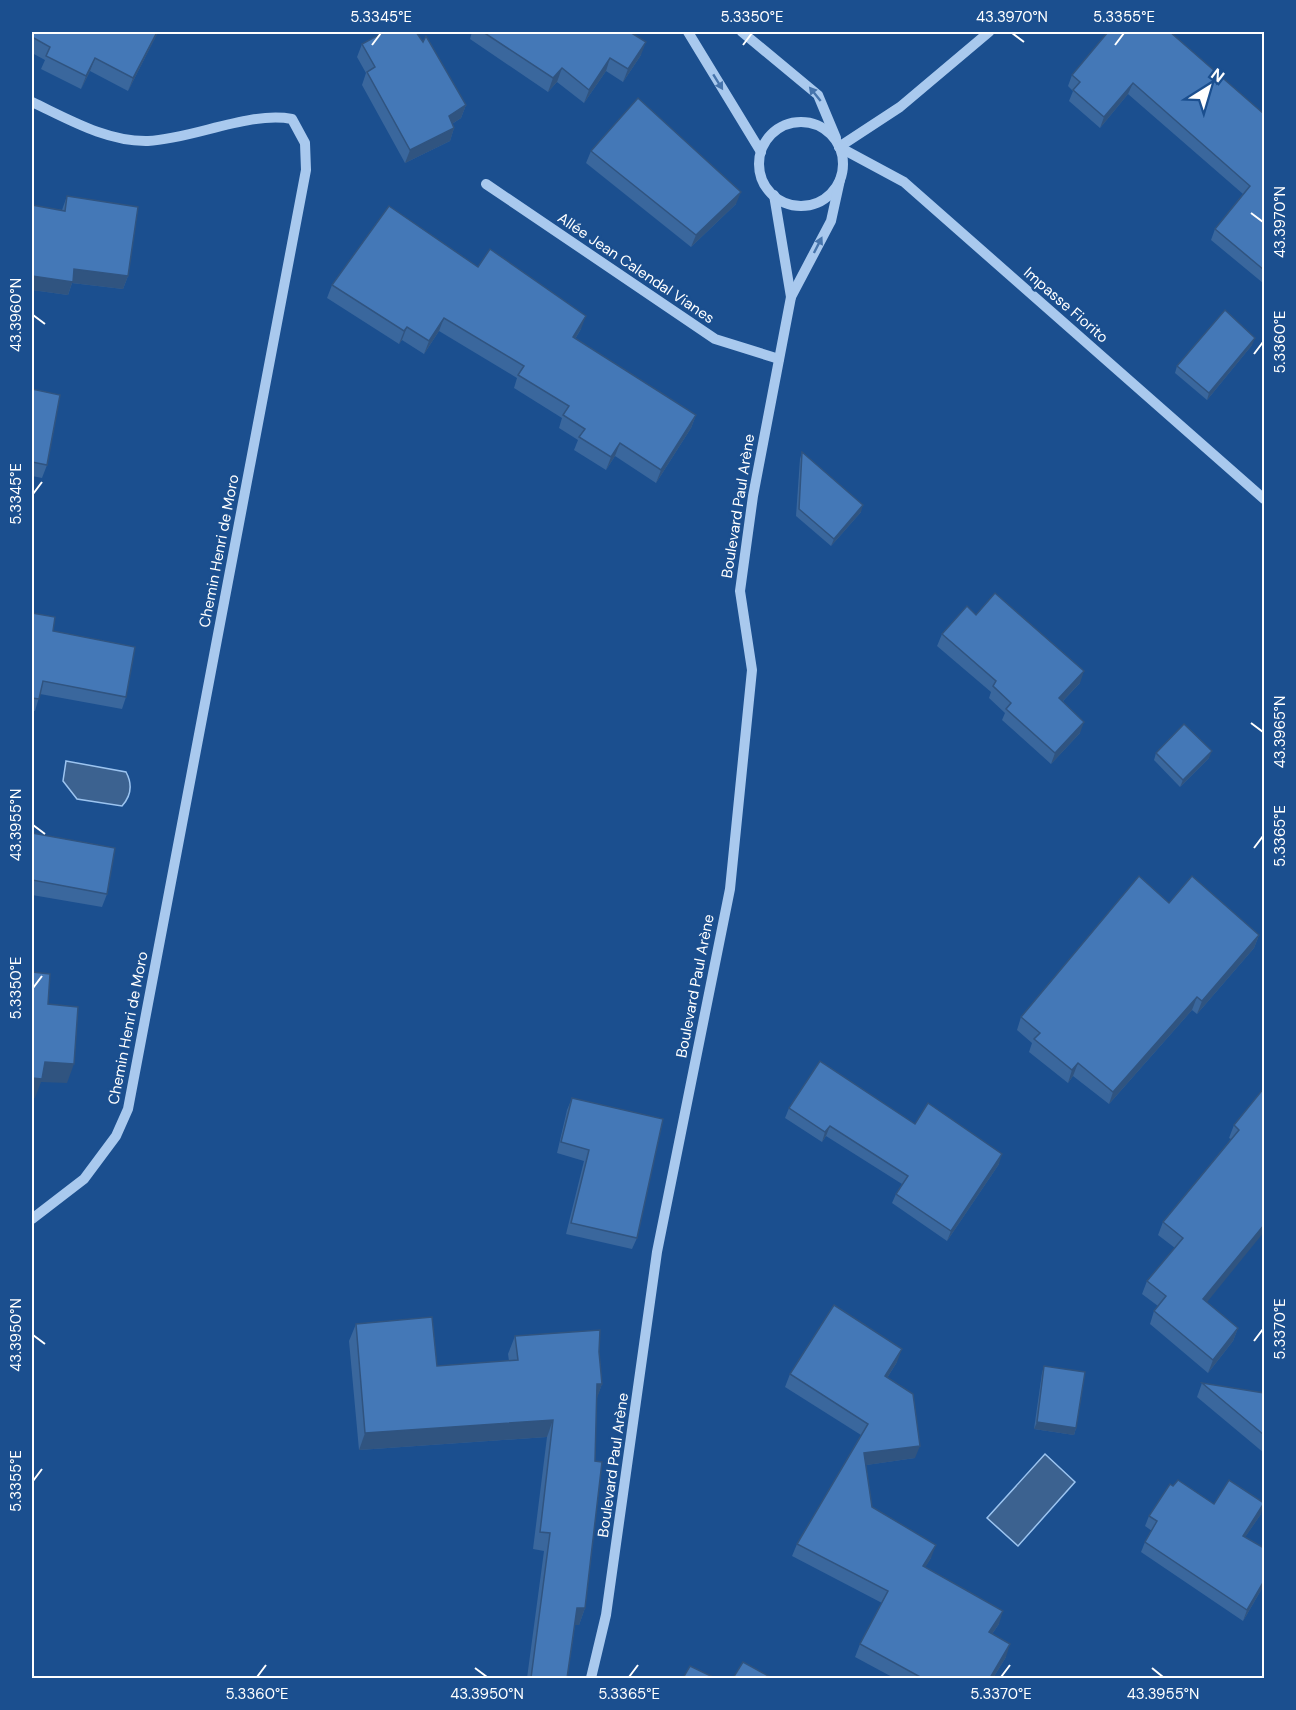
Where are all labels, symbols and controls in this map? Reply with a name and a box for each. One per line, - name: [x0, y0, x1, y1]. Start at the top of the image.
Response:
- text: 5.3345°E: [350, 7, 412, 27]
- text: 5.3350°E: [721, 7, 783, 27]
- text: 43.3970°N: [976, 7, 1048, 27]
- text: 5.3355°E: [1093, 7, 1155, 27]
- north arrow: [1179, 57, 1239, 117]
- text: N: [1207, 64, 1229, 87]
- one-way arrow: [712, 74, 723, 90]
- one-way arrow: [808, 86, 821, 102]
- text: 43.3970°N: [1270, 186, 1290, 258]
- street label: Allée Jean Calendal Vianes: [554, 208, 718, 328]
- one-way arrow: [814, 237, 823, 254]
- street label: Impasse Fiorito: [1019, 263, 1113, 347]
- text: 43.3960°N: [6, 278, 26, 352]
- text: 5.3360°E: [1270, 310, 1290, 374]
- street label: Boulevard Paul Arène: [717, 432, 759, 580]
- text: 5.3345°E: [6, 463, 26, 525]
- street label: Chemin Henri de Moro: [194, 473, 244, 629]
- text: 43.3965°N: [1270, 696, 1290, 768]
- text: 43.3955°N: [6, 789, 26, 861]
- text: 5.3365°E: [1270, 805, 1290, 867]
- street label: Boulevard Paul Arène: [671, 913, 719, 1059]
- street label: Chemin Henri de Moro: [103, 950, 153, 1106]
- text: 5.3350°E: [6, 957, 26, 1019]
- text: 43.3950°N: [6, 1298, 26, 1372]
- text: 5.3370°E: [1270, 1298, 1290, 1360]
- street label: Boulevard Paul Arène: [593, 1391, 633, 1539]
- text: 5.3355°E: [6, 1450, 26, 1512]
- text: 5.3360°E: [225, 1684, 289, 1704]
- text: 43.3950°N: [450, 1684, 524, 1704]
- text: 5.3365°E: [598, 1684, 660, 1704]
- text: 5.3370°E: [970, 1684, 1032, 1704]
- text: 43.3955°N: [1127, 1684, 1199, 1704]

